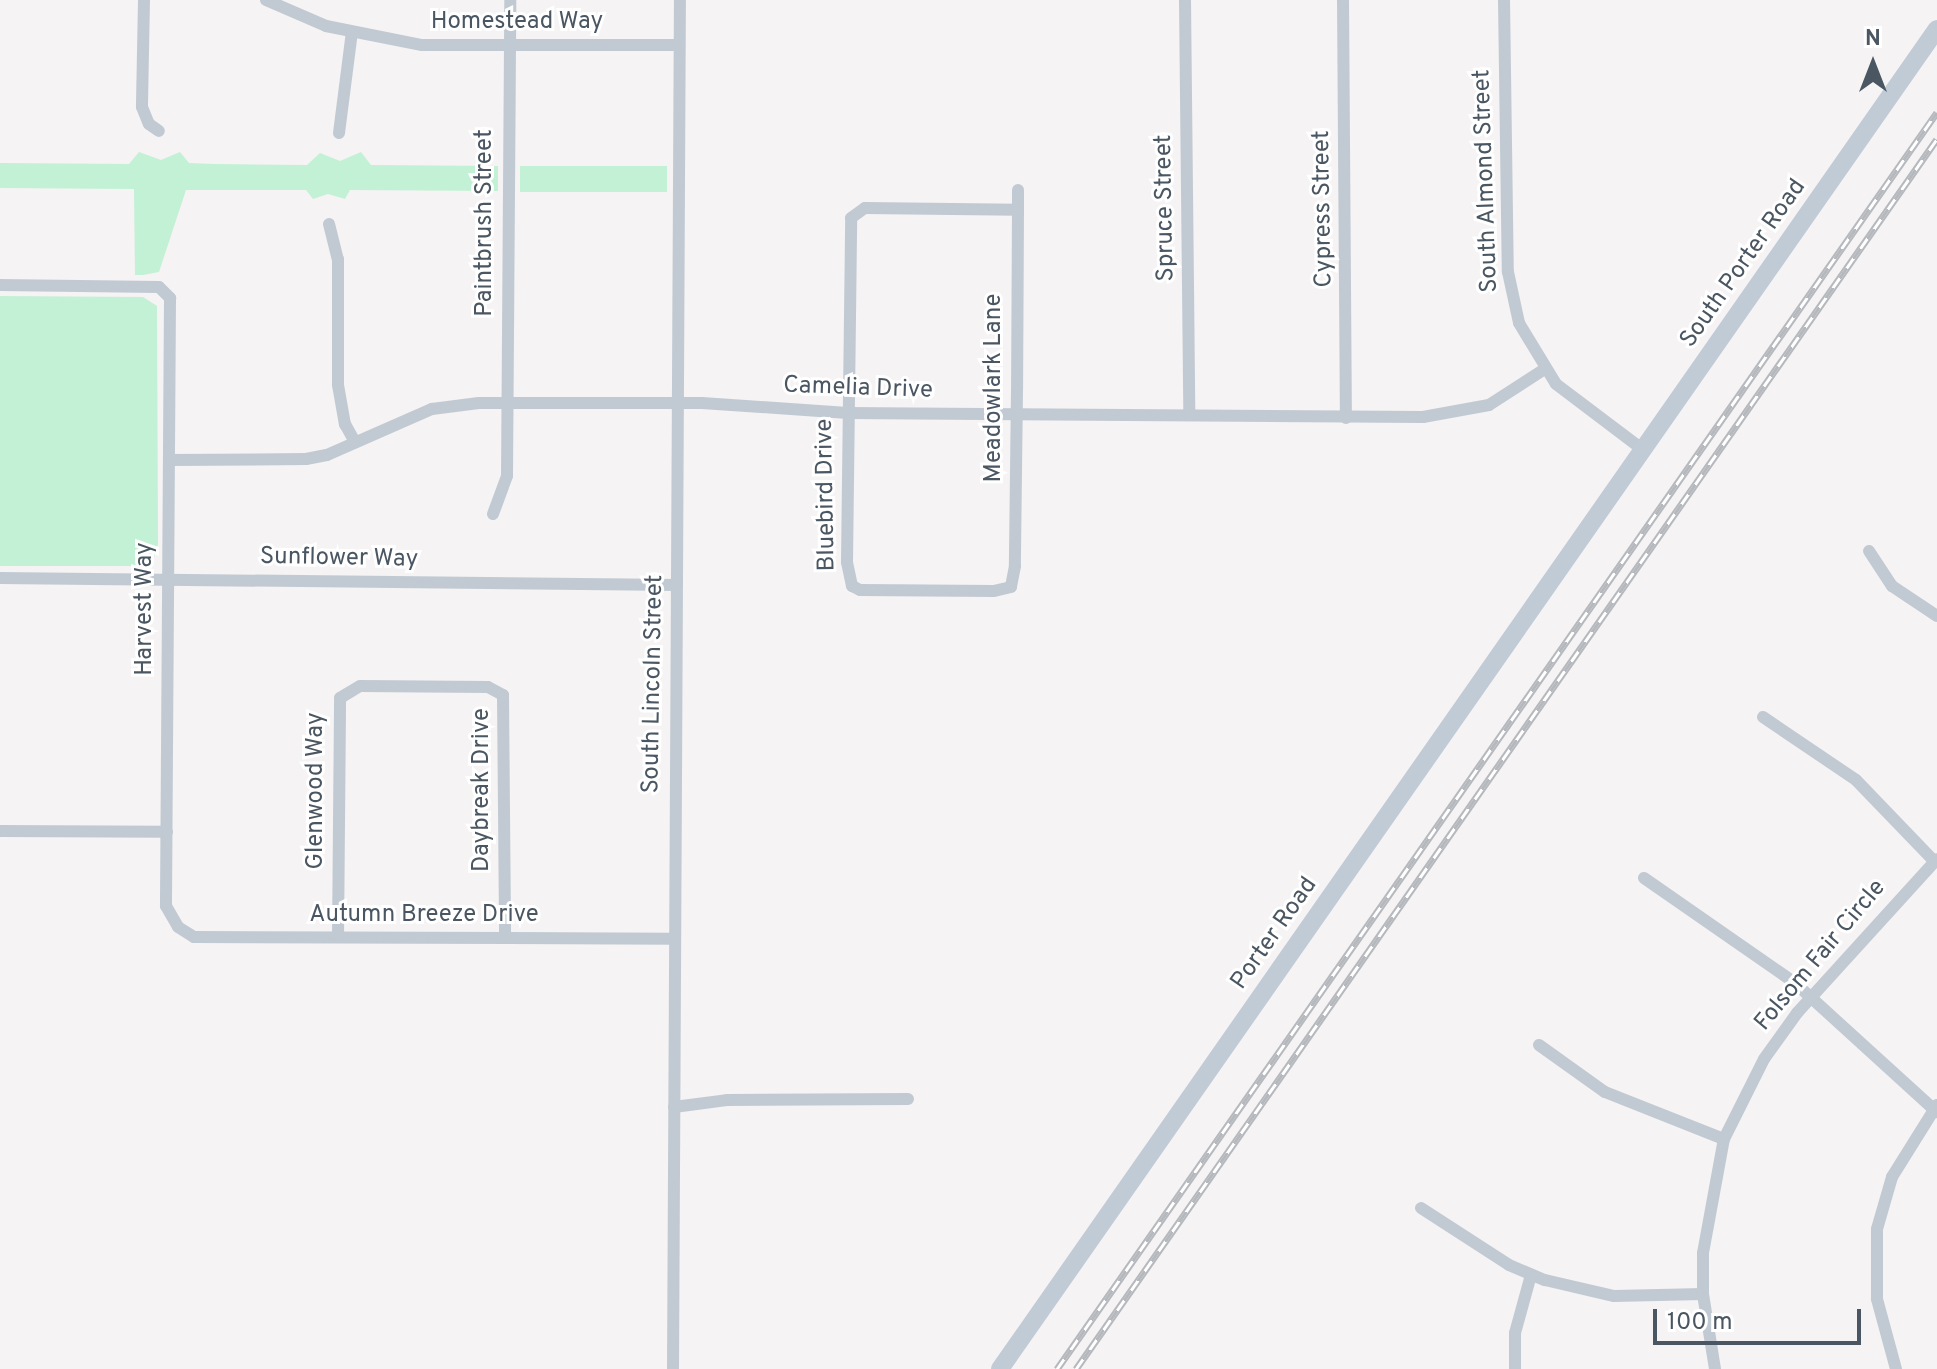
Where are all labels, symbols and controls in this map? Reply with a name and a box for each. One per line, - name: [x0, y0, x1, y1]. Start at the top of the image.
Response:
- street label: Homestead Way: [430, 9, 604, 37]
- north arrow: [1833, 24, 1913, 104]
- text: N: [1865, 26, 1881, 53]
- street label: South Almond Street: [1469, 68, 1505, 294]
- street label: Paintbrush Street: [472, 129, 500, 317]
- street label: Cypress Street: [1308, 130, 1340, 288]
- street label: Spruce Street: [1150, 134, 1182, 282]
- street label: South Porter Road: [1675, 174, 1813, 354]
- street label: Meadowlark Lane: [981, 294, 1009, 482]
- street label: Camelia Drive: [783, 372, 933, 406]
- street label: Bluebird Drive: [811, 418, 843, 572]
- street label: Harvest Way: [132, 542, 160, 676]
- street label: Sunflower Way: [259, 543, 419, 575]
- street label: South Lincoln Street: [638, 574, 670, 794]
- street label: Daybreak Drive: [469, 708, 497, 872]
- street label: Glenwood Way: [303, 712, 331, 870]
- street label: Porter Road: [1226, 872, 1324, 996]
- street label: Folsom Fair Circle: [1749, 875, 1893, 1037]
- street label: Autumn Breeze Drive: [309, 902, 539, 930]
- scale bar: [1657, 1293, 1865, 1343]
- text: 100 m: [1667, 1308, 1733, 1338]

